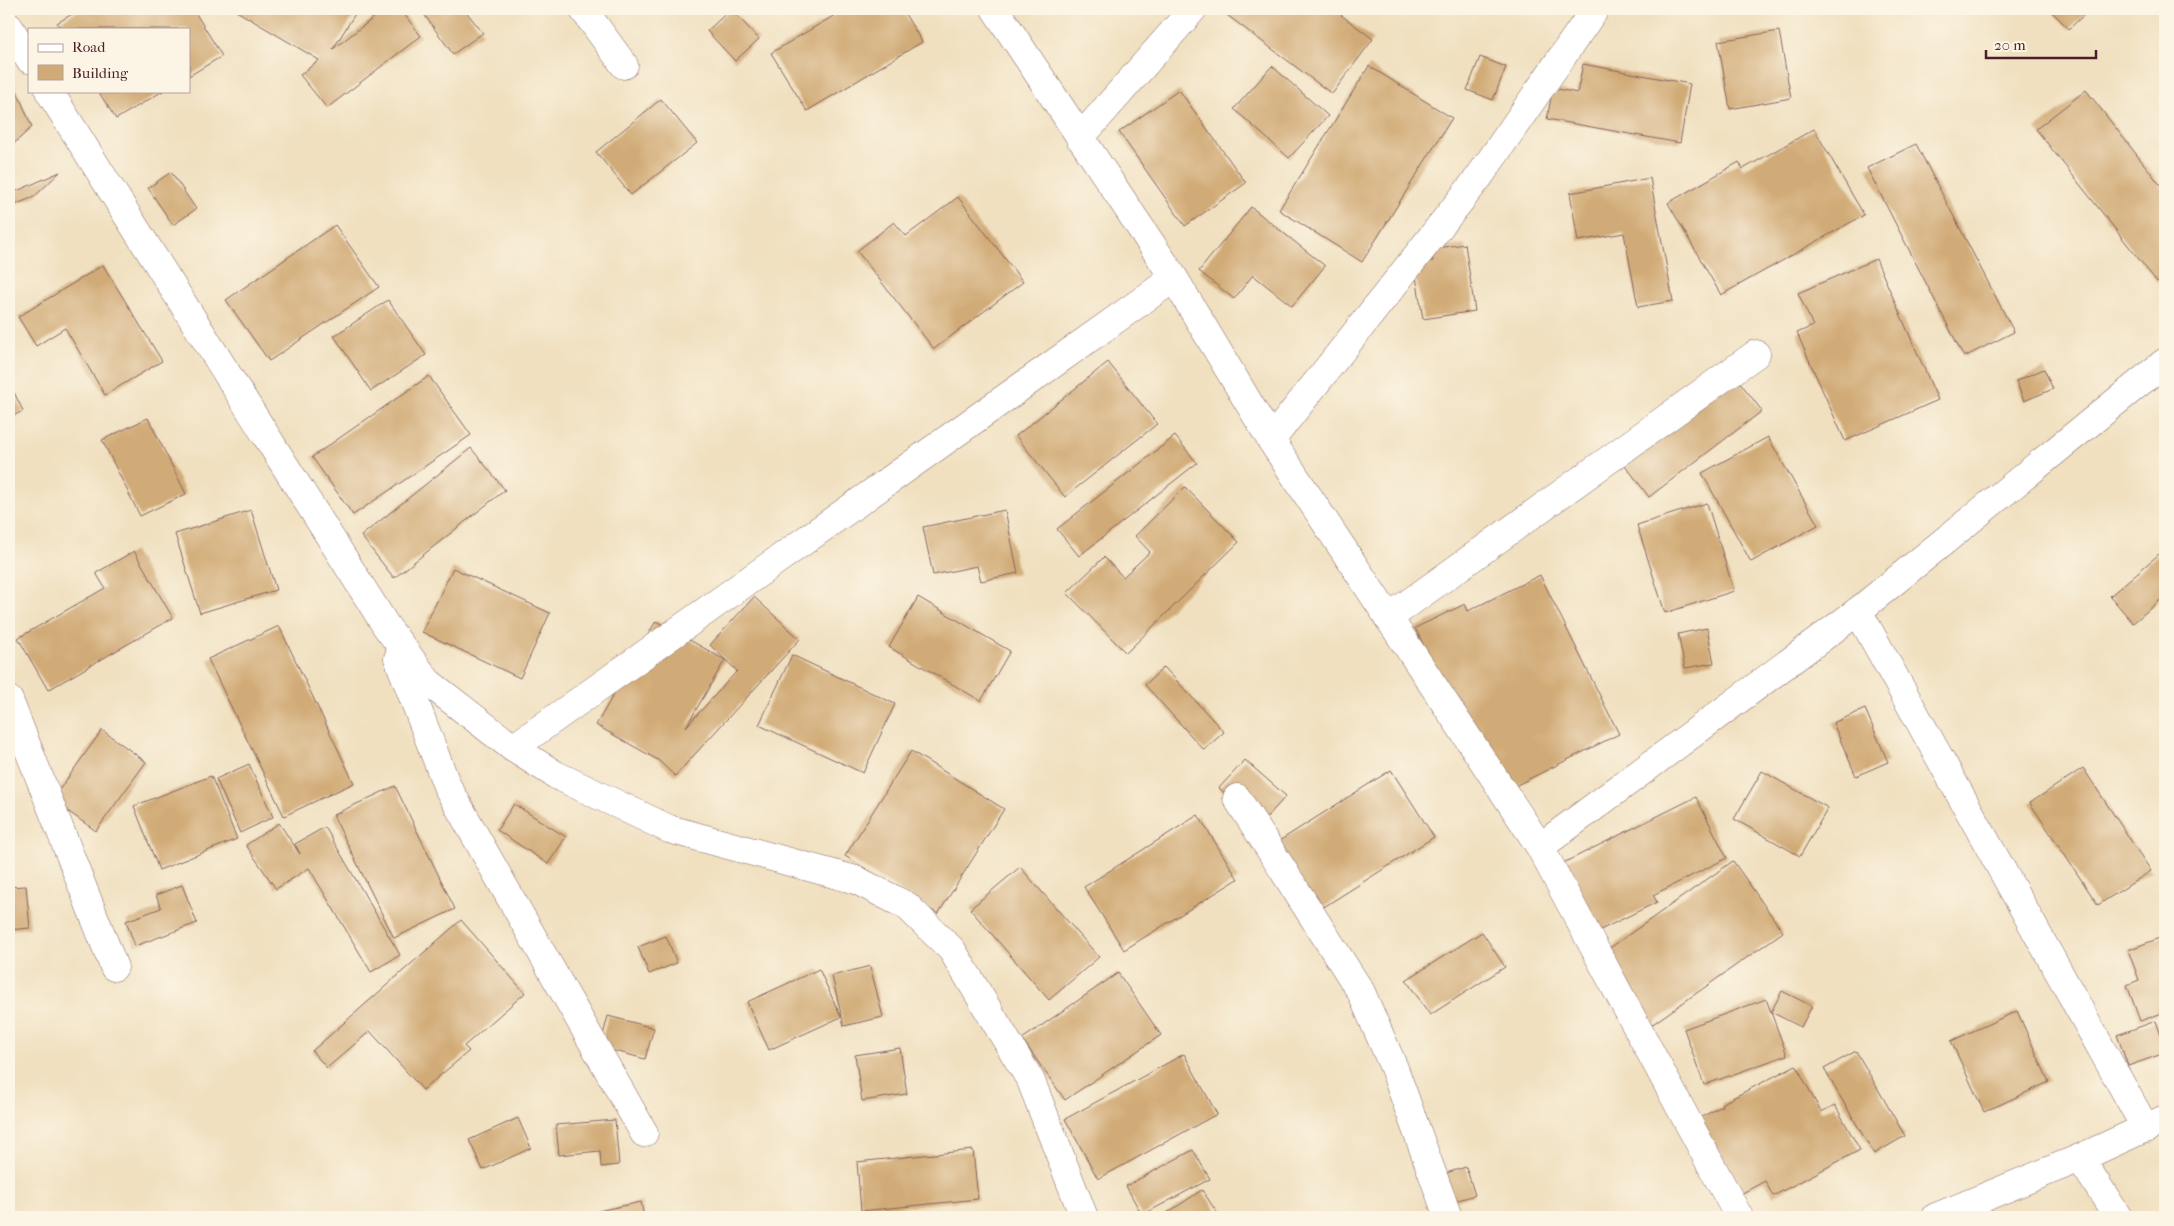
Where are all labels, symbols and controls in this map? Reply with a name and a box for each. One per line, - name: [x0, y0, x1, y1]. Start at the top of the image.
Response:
- legend: [28, 28, 190, 92]
- scale bar: [1986, 28, 2096, 60]
- text: 20 m: [1994, 36, 2026, 54]
- text: Road: [72, 38, 106, 56]
- text: Building: [72, 64, 129, 82]

